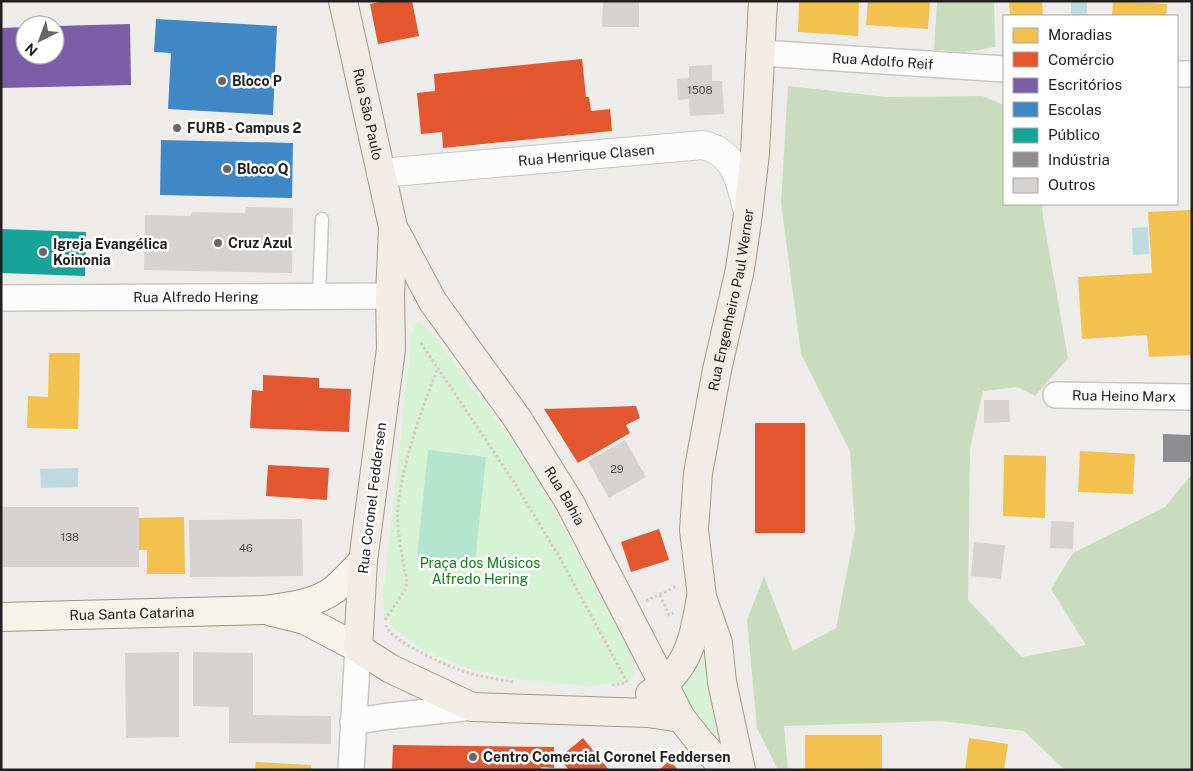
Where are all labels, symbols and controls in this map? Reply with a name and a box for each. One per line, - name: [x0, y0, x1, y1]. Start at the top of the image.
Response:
- north arrow: [15, 15, 65, 65]
- legend: [1003, 15, 1178, 205]
- text: Moradias: [1048, 26, 1112, 43]
- text: N: [22, 40, 41, 59]
- street label: Rua Adolfo Reif: [832, 50, 934, 72]
- text: Comércio: [1048, 51, 1114, 68]
- street label: Rua São Paulo: [350, 67, 386, 162]
- place label: Bloco P: [232, 73, 282, 89]
- marker: Bloco P: [216, 75, 228, 87]
- text: Escritórios: [1048, 76, 1122, 93]
- house number: 1508: [687, 84, 713, 96]
- text: Escolas: [1048, 101, 1102, 118]
- place label: FURB - Campus 2: [187, 120, 302, 136]
- marker: FURB - Campus 2: [171, 122, 183, 134]
- text: Público: [1048, 126, 1100, 143]
- street label: Rua Henrique Clasen: [517, 141, 655, 169]
- text: Indústria: [1048, 151, 1110, 168]
- place label: Bloco Q: [237, 161, 288, 177]
- marker: Bloco Q: [221, 163, 233, 175]
- text: Outros: [1048, 176, 1095, 193]
- street label: Rua Engenheiro Paul Werner: [705, 208, 757, 392]
- place label: Cruz Azul: [228, 235, 293, 251]
- place label: Igreja Evangélica Koinonia: [53, 236, 168, 268]
- marker: Cruz Azul: [212, 237, 224, 249]
- marker: Igreja Evangélica Koinonia: [37, 246, 49, 258]
- street label: Rua Alfredo Hering: [133, 289, 259, 305]
- street label: Rua Heino Marx: [1072, 387, 1176, 405]
- street label: Rua Coronel Feddersen: [355, 421, 389, 575]
- house number: 29: [610, 463, 624, 475]
- street label: Rua Bahia: [541, 464, 588, 528]
- house number: 138: [61, 531, 79, 543]
- house number: 46: [239, 542, 253, 554]
- park label: Praça dos Músicos Alfredo Hering: [420, 555, 540, 587]
- street label: Rua Santa Catarina: [69, 604, 195, 623]
- place label: Centro Comercial Coronel Feddersen: [483, 749, 731, 765]
- marker: Centro Comercial Coronel Feddersen: [467, 751, 479, 763]

